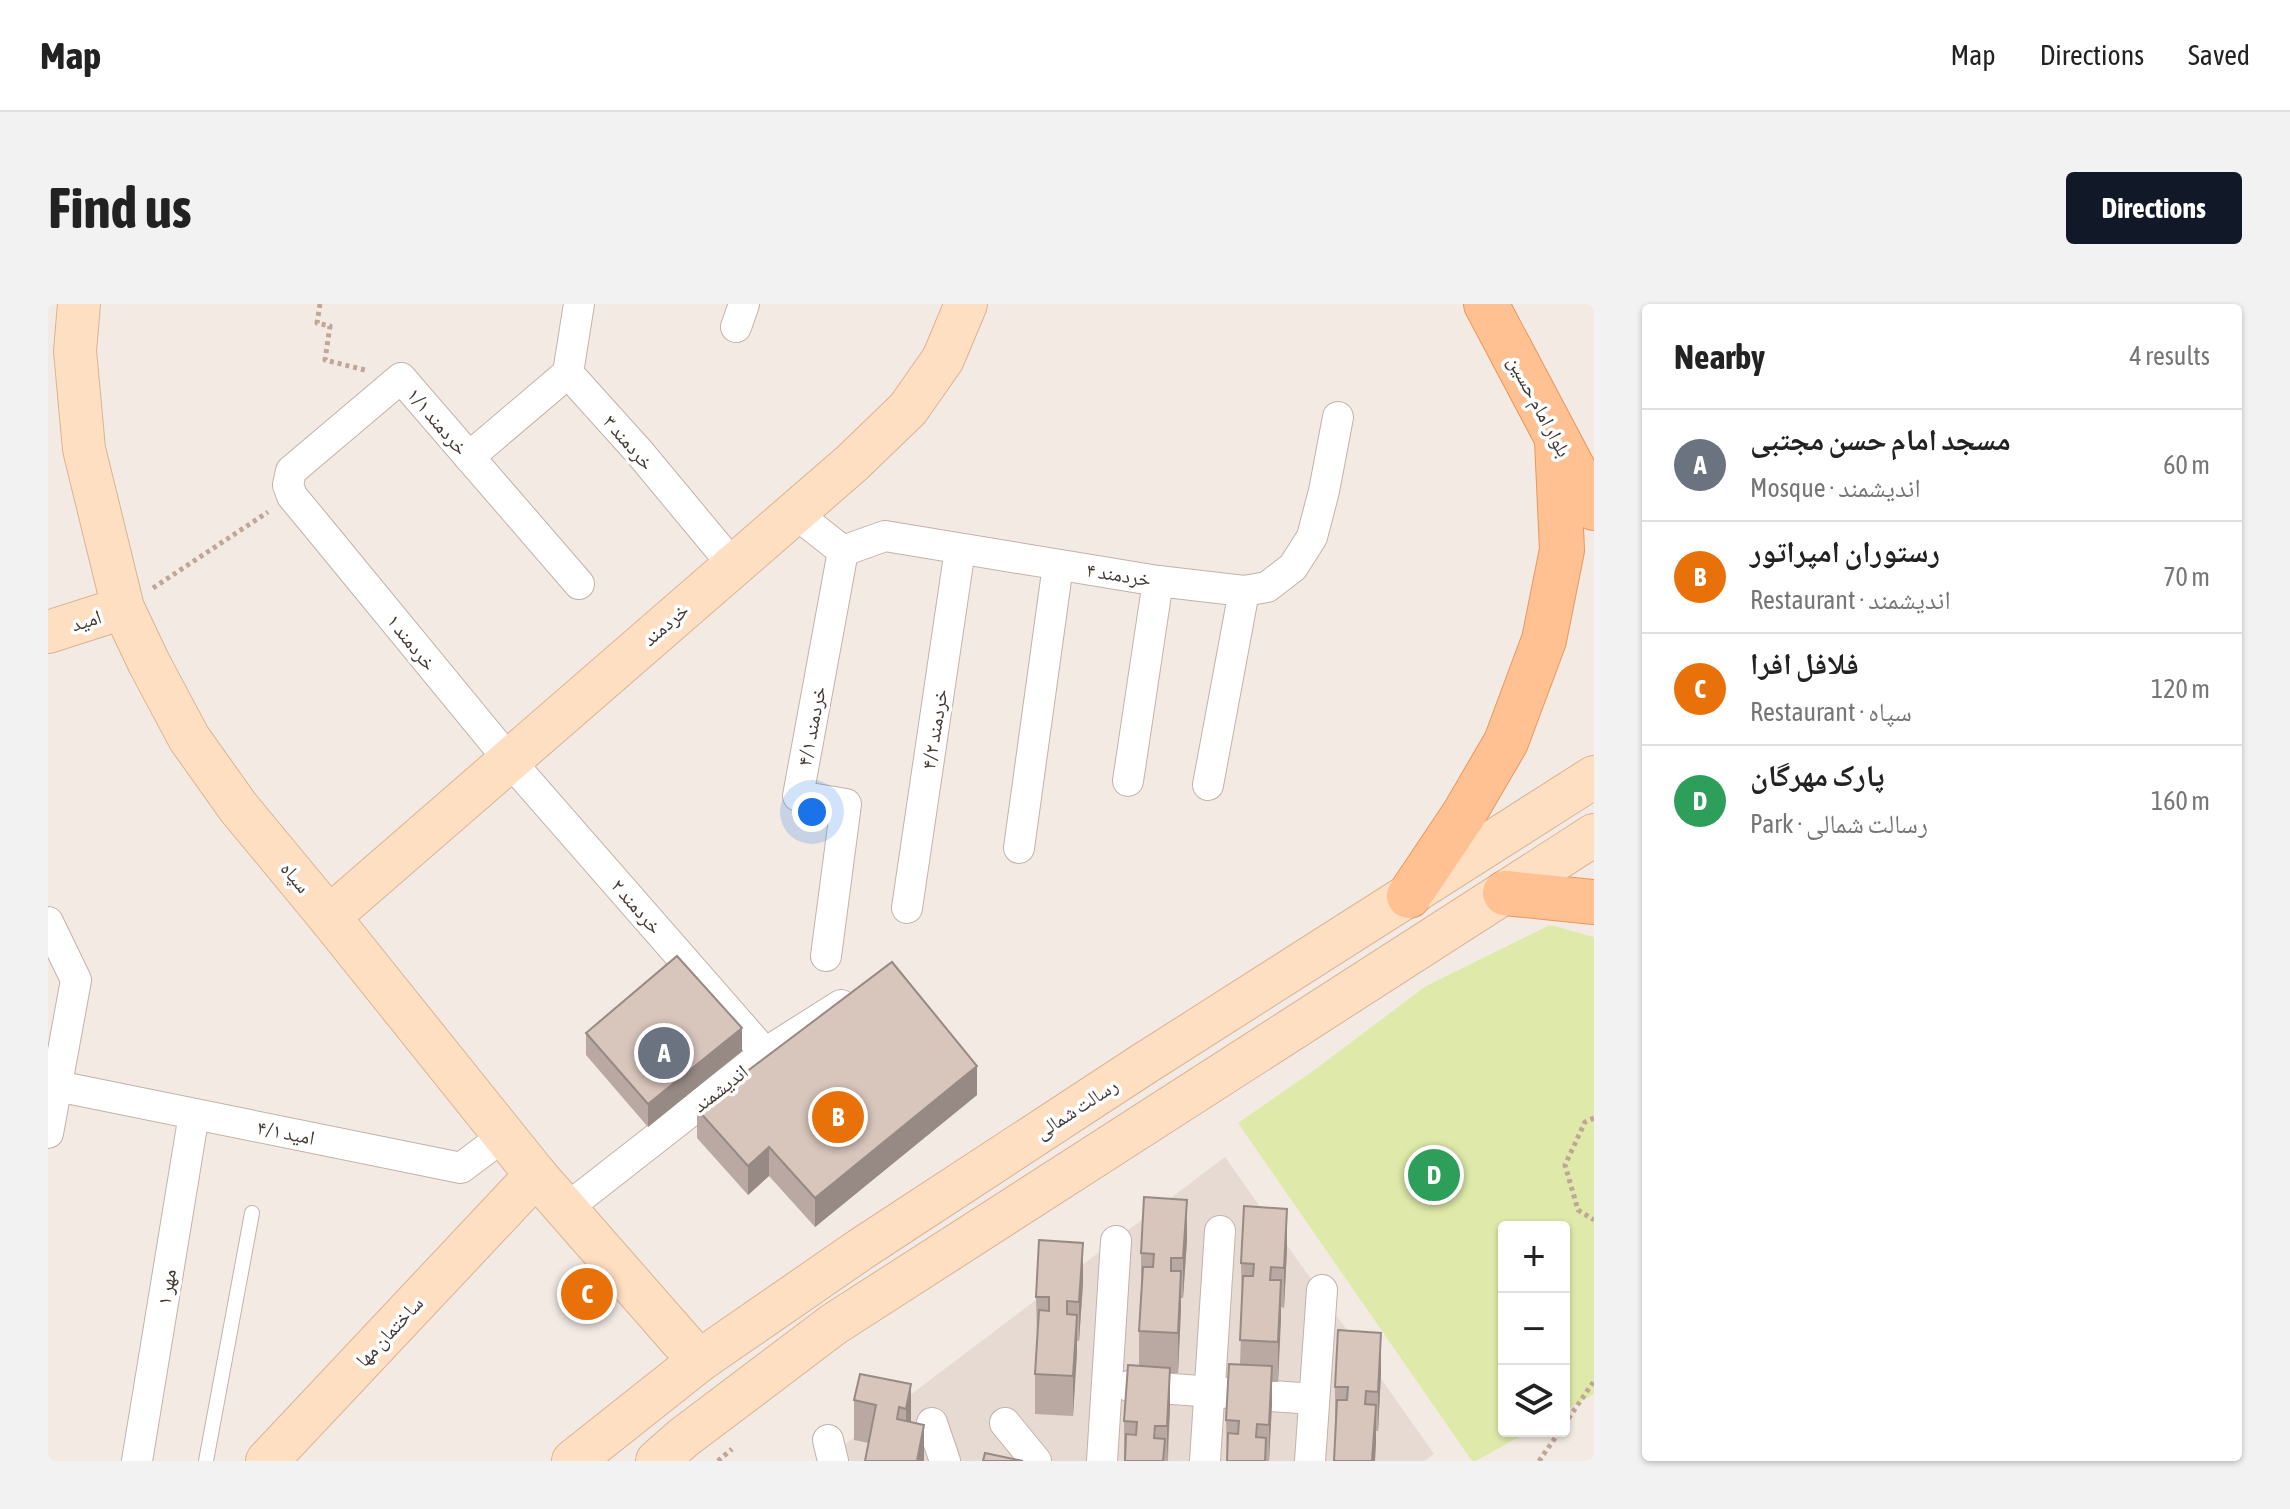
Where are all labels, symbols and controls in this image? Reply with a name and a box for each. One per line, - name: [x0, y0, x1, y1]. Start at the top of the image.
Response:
- text: Map: [40, 34, 101, 77]
- text: Map: [1951, 39, 1996, 71]
- text: Directions: [2040, 39, 2144, 71]
- text: Saved: [2188, 39, 2250, 71]
- button: Directions: [2066, 172, 2242, 244]
- text: Find us: [48, 176, 192, 240]
- text: Nearby: [1674, 337, 1765, 376]
- text: 4 results: [2129, 341, 2210, 371]
- street label: بلوار امام حسین: [1501, 351, 1576, 462]
- street label: خردمند ۱/۱: [403, 383, 473, 459]
- street label: خردمند ۳: [599, 410, 659, 474]
- text: مسجد امام حسن مجتبی: [1750, 422, 2011, 456]
- text: A: [1694, 450, 1706, 480]
- text: 60 m: [2163, 450, 2210, 480]
- text: Mosque · اندیشمند: [1750, 473, 1921, 503]
- text: رستوران امپراتور: [1750, 534, 1940, 568]
- street label: خردمند ۴: [1085, 558, 1153, 591]
- text: B: [1694, 562, 1706, 592]
- text: 70 m: [2163, 562, 2210, 592]
- text: Restaurant · اندیشمند: [1750, 585, 1951, 615]
- street label: خردمند: [637, 598, 693, 650]
- street label: امید: [68, 604, 104, 636]
- street label: خردمند ۱: [383, 609, 442, 675]
- text: فلافل افرا: [1750, 646, 1859, 680]
- text: C: [1694, 674, 1706, 704]
- text: 120 m: [2151, 674, 2210, 704]
- street label: خردمند ۴/۱: [792, 684, 830, 768]
- street label: خردمند ۴/۲: [916, 687, 952, 771]
- text: Restaurant · سپاه: [1750, 697, 1912, 727]
- text: پارک مهرگان: [1750, 758, 1885, 792]
- text: D: [1693, 786, 1707, 816]
- text: 160 m: [2151, 786, 2210, 816]
- your location: [792, 792, 832, 832]
- text: Park · رسالت شمالی: [1750, 809, 1928, 839]
- street label: سپاه: [276, 857, 316, 898]
- street label: خردمند ۲: [607, 874, 667, 938]
- pin: A: [638, 1023, 690, 1083]
- street label: اندیشمند: [688, 1059, 752, 1117]
- street label: رسالت شمالی: [1030, 1073, 1122, 1144]
- pin: B: [812, 1087, 864, 1147]
- street label: امید ۴/۱: [255, 1115, 317, 1149]
- pin: D: [1408, 1145, 1460, 1205]
- map controls: [1498, 1221, 1570, 1437]
- button: +: [1498, 1221, 1570, 1293]
- pin: C: [561, 1264, 613, 1324]
- street label: مهر ۱: [152, 1267, 181, 1307]
- street label: ساختمان مها: [351, 1291, 428, 1372]
- button: −: [1498, 1293, 1570, 1365]
- button: layers: [1498, 1365, 1570, 1437]

